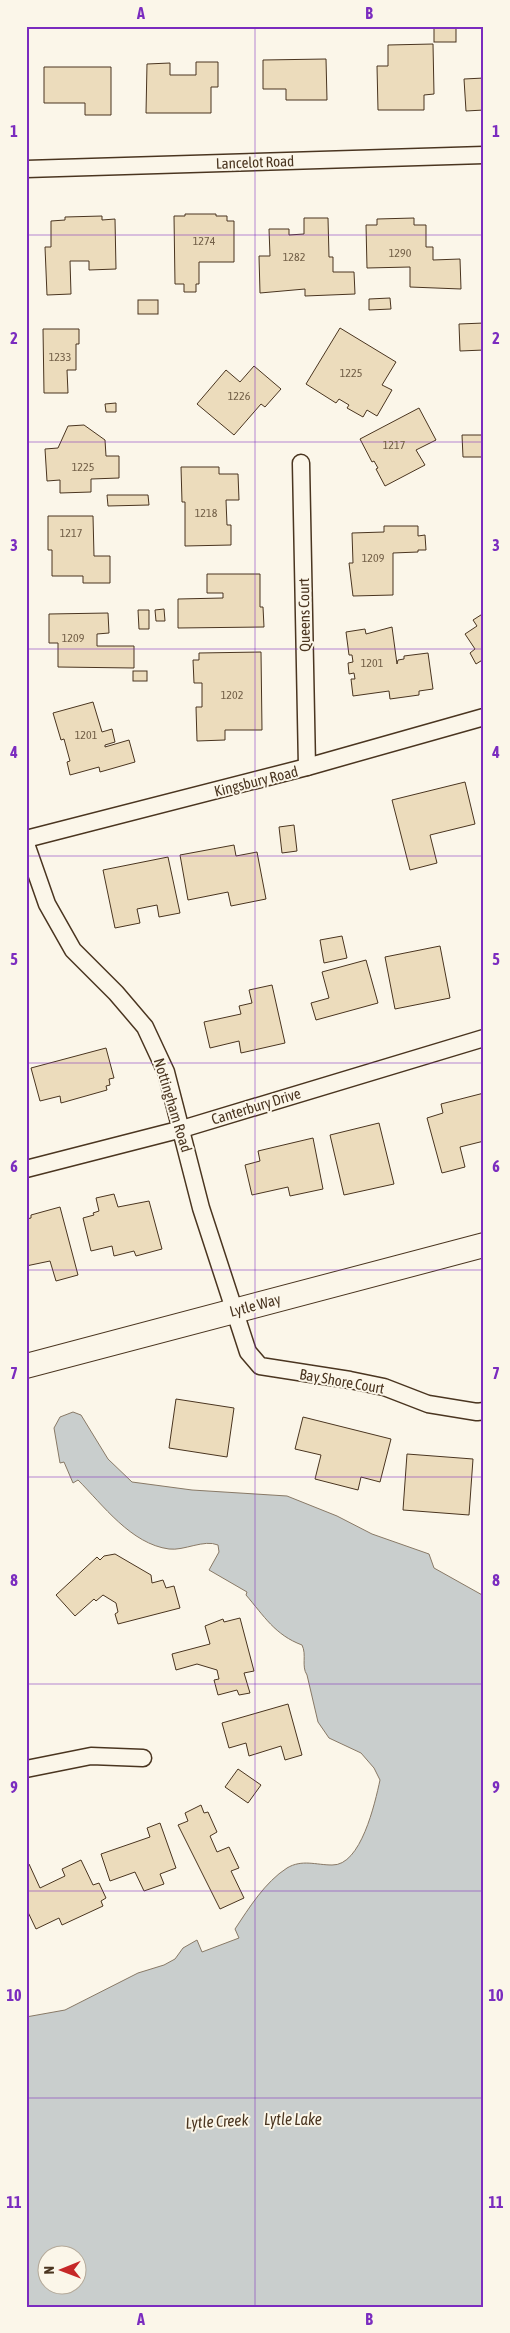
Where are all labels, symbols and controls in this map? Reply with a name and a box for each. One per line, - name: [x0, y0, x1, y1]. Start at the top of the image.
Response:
- text: A: [136, 4, 145, 22]
- text: B: [365, 4, 373, 22]
- text: 1: [10, 122, 18, 140]
- text: 1: [492, 122, 500, 140]
- street label: Lancelot Road: [216, 152, 294, 172]
- house number: 1274: [193, 234, 216, 248]
- house number: 1290: [389, 246, 412, 260]
- house number: 1282: [283, 250, 305, 264]
- text: 2: [10, 329, 18, 347]
- text: 2: [492, 329, 500, 347]
- house number: 1233: [49, 350, 71, 364]
- house number: 1225: [340, 366, 362, 380]
- house number: 1226: [228, 389, 251, 403]
- house number: 1217: [383, 438, 406, 452]
- house number: 1225: [72, 460, 94, 474]
- house number: 1218: [195, 506, 218, 520]
- house number: 1217: [60, 526, 83, 540]
- text: 3: [10, 536, 18, 554]
- text: 3: [492, 536, 500, 554]
- house number: 1209: [362, 551, 385, 565]
- street label: Queens Court: [295, 578, 313, 652]
- house number: 1209: [62, 631, 85, 645]
- house number: 1201: [361, 656, 384, 670]
- house number: 1202: [221, 688, 243, 702]
- house number: 1201: [75, 728, 98, 742]
- text: 4: [9, 743, 18, 761]
- text: 4: [491, 743, 500, 761]
- street label: Kingsbury Road: [212, 762, 300, 800]
- text: 5: [10, 950, 18, 968]
- text: 5: [492, 950, 500, 968]
- street label: Nottingham Road: [151, 1056, 195, 1154]
- street label: Canterbury Drive: [209, 1084, 303, 1128]
- text: 6: [10, 1157, 18, 1175]
- text: 6: [492, 1157, 500, 1175]
- street label: Lytle Way: [228, 1290, 282, 1320]
- text: 7: [10, 1364, 18, 1382]
- text: 7: [492, 1364, 500, 1382]
- street label: Bay Shore Court: [298, 1365, 386, 1397]
- text: 8: [10, 1571, 18, 1589]
- text: 8: [492, 1571, 500, 1589]
- text: 9: [10, 1778, 18, 1796]
- text: 9: [492, 1778, 500, 1796]
- text: 10: [6, 1986, 22, 2004]
- text: 10: [488, 1986, 504, 2004]
- water label: Lytle Creek: [185, 2110, 250, 2133]
- water label: Lytle Lake: [264, 2110, 322, 2129]
- text: 11: [6, 2193, 22, 2211]
- text: 11: [488, 2193, 504, 2211]
- north arrow: [38, 2246, 88, 2296]
- text: N: [41, 2266, 57, 2274]
- text: A: [136, 2310, 145, 2328]
- text: B: [365, 2310, 373, 2328]

